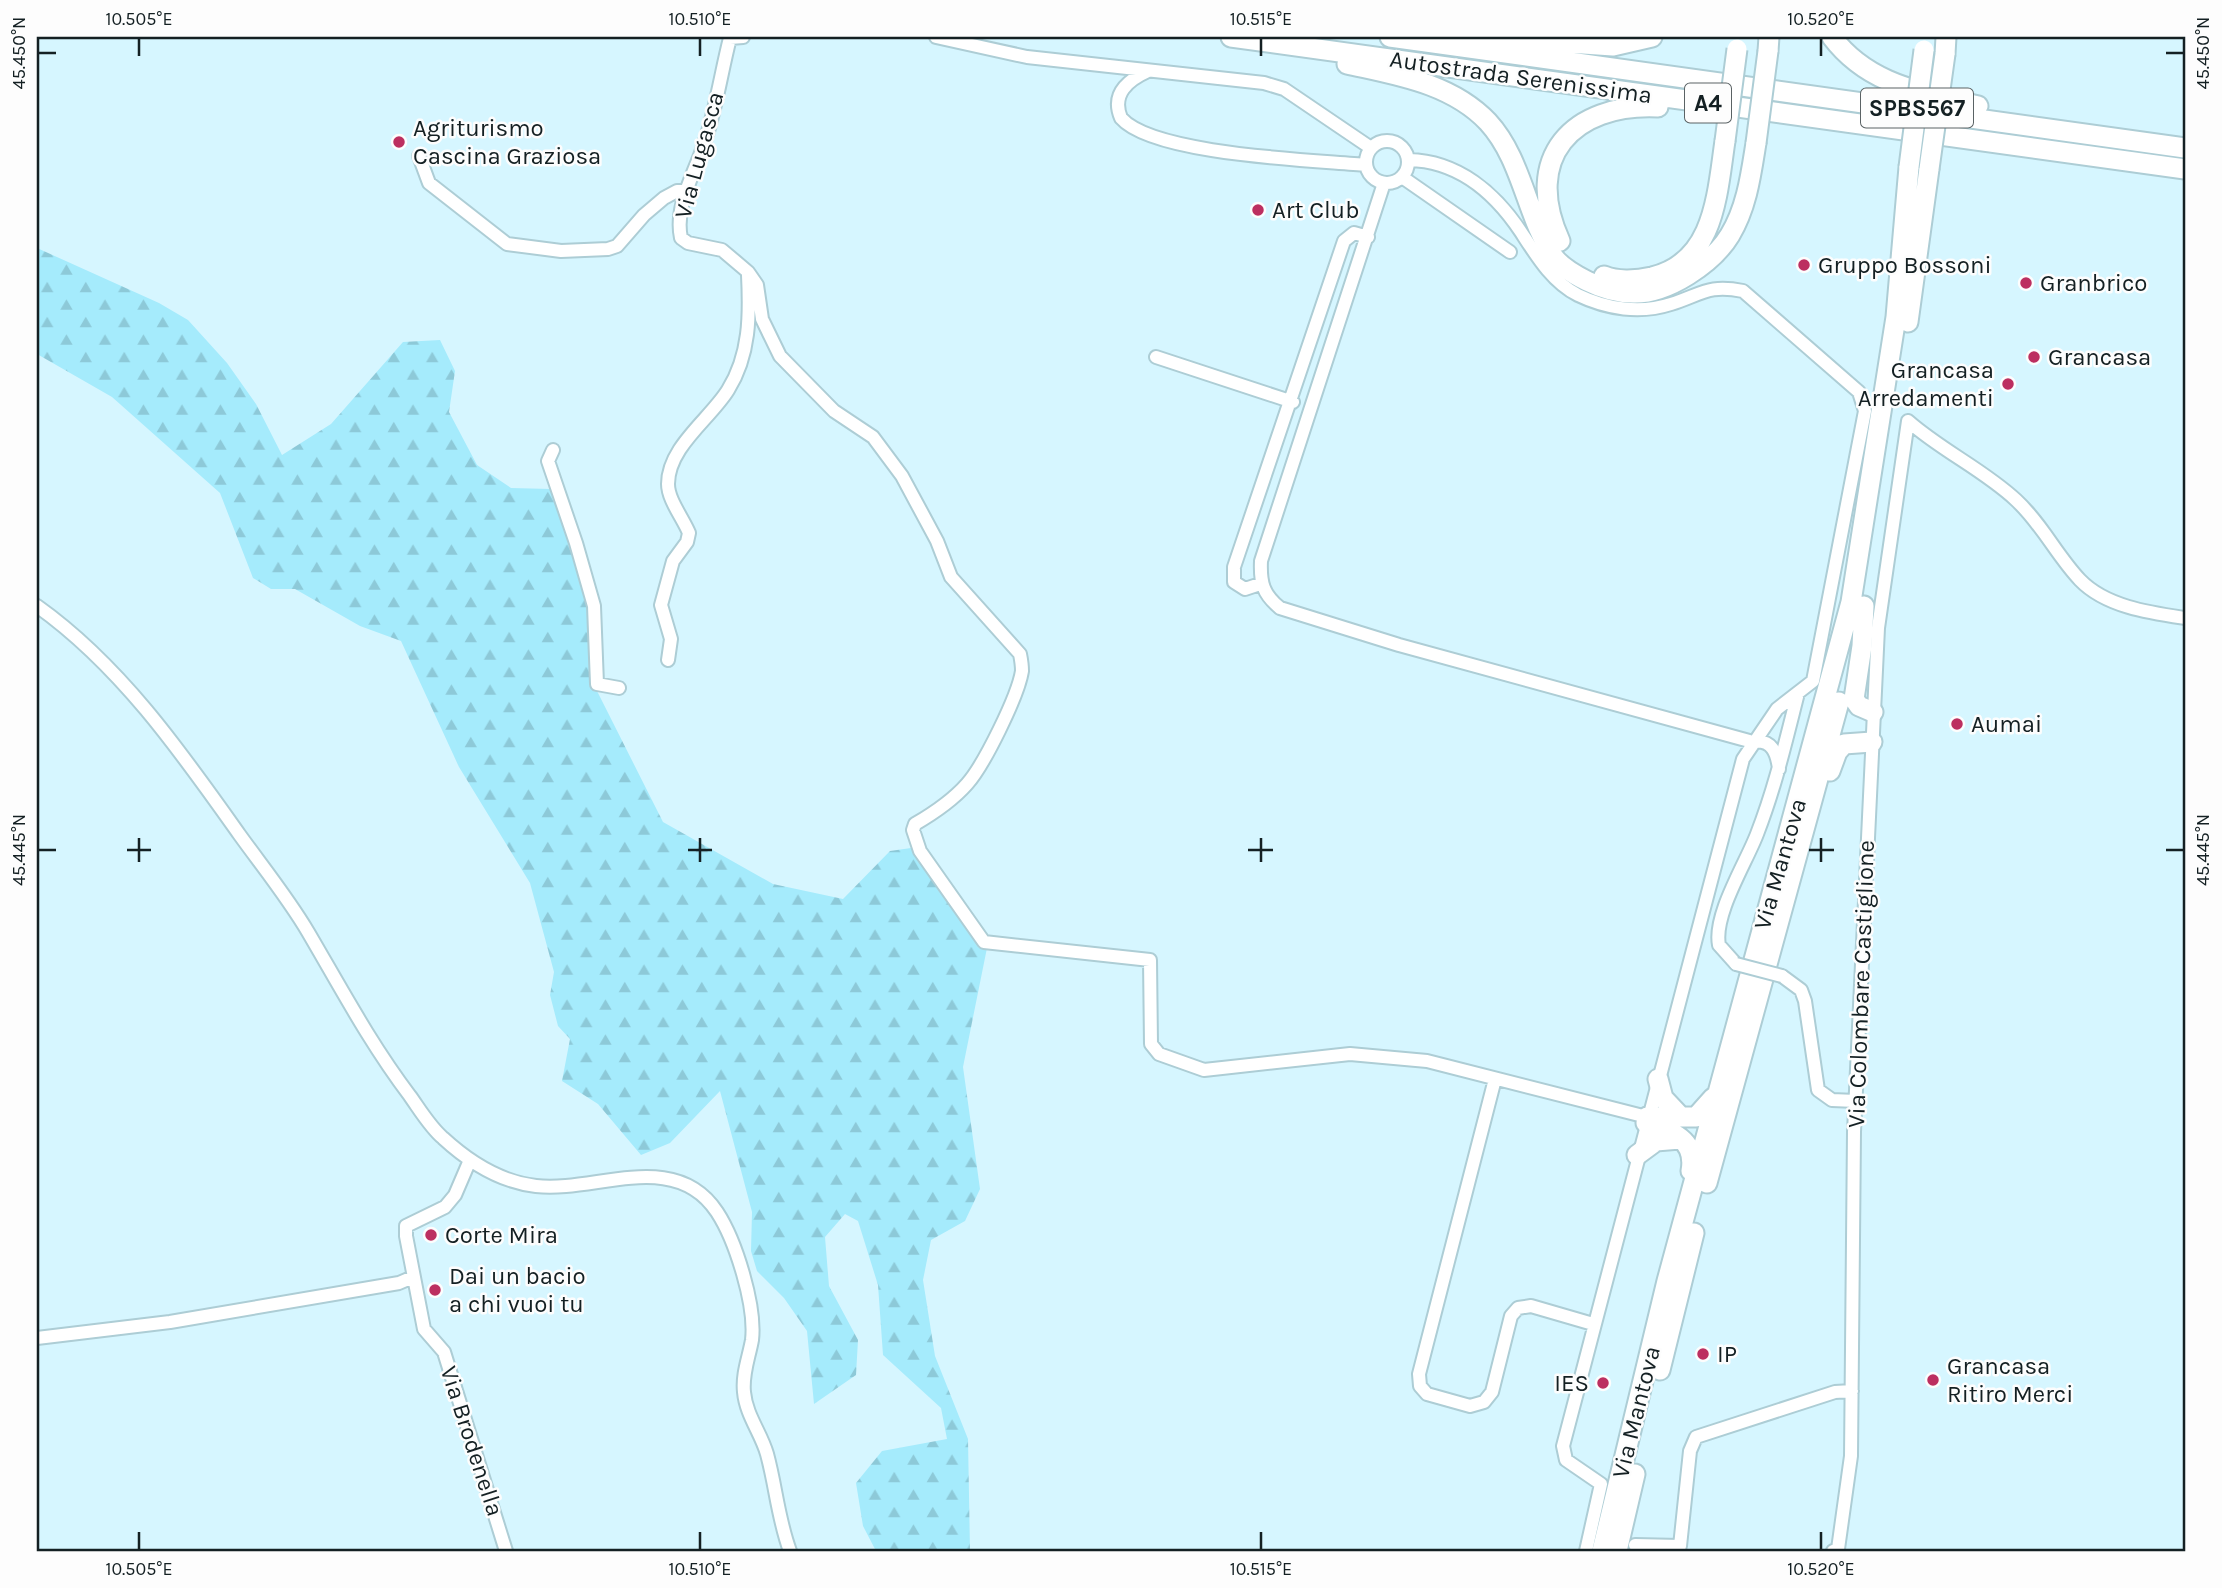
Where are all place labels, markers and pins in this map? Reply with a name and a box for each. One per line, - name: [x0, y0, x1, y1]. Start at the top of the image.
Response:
- place label: Agriturismo Cascina Graziosa: [413, 114, 601, 170]
- marker: Agriturismo Cascina Graziosa: [391, 134, 407, 150]
- place label: Art Club: [1272, 196, 1359, 224]
- marker: Art Club: [1250, 202, 1266, 218]
- place label: Gruppo Bossoni: [1818, 251, 1992, 279]
- marker: Gruppo Bossoni: [1796, 257, 1812, 273]
- place label: Granbrico: [2040, 269, 2147, 297]
- marker: Granbrico: [2018, 275, 2034, 291]
- place label: Grancasa: [2048, 343, 2151, 371]
- marker: Grancasa: [2026, 349, 2042, 365]
- place label: Grancasa Arredamenti: [1858, 356, 1994, 412]
- marker: Grancasa Arredamenti: [2000, 376, 2016, 392]
- place label: Aumai: [1971, 710, 2042, 738]
- marker: Aumai: [1949, 716, 1965, 732]
- place label: Corte Mira: [445, 1221, 558, 1249]
- marker: Corte Mira: [423, 1227, 439, 1243]
- place label: Dai un bacio a chi vuoi tu: [449, 1262, 586, 1318]
- marker: Dai un bacio a chi vuoi tu: [427, 1282, 443, 1298]
- place label: IP: [1717, 1340, 1737, 1368]
- marker: IP: [1695, 1346, 1711, 1362]
- place label: Grancasa Ritiro Merci: [1947, 1352, 2073, 1408]
- place label: IES: [1554, 1369, 1589, 1397]
- marker: Grancasa Ritiro Merci: [1925, 1372, 1941, 1388]
- marker: IES: [1595, 1375, 1611, 1391]

